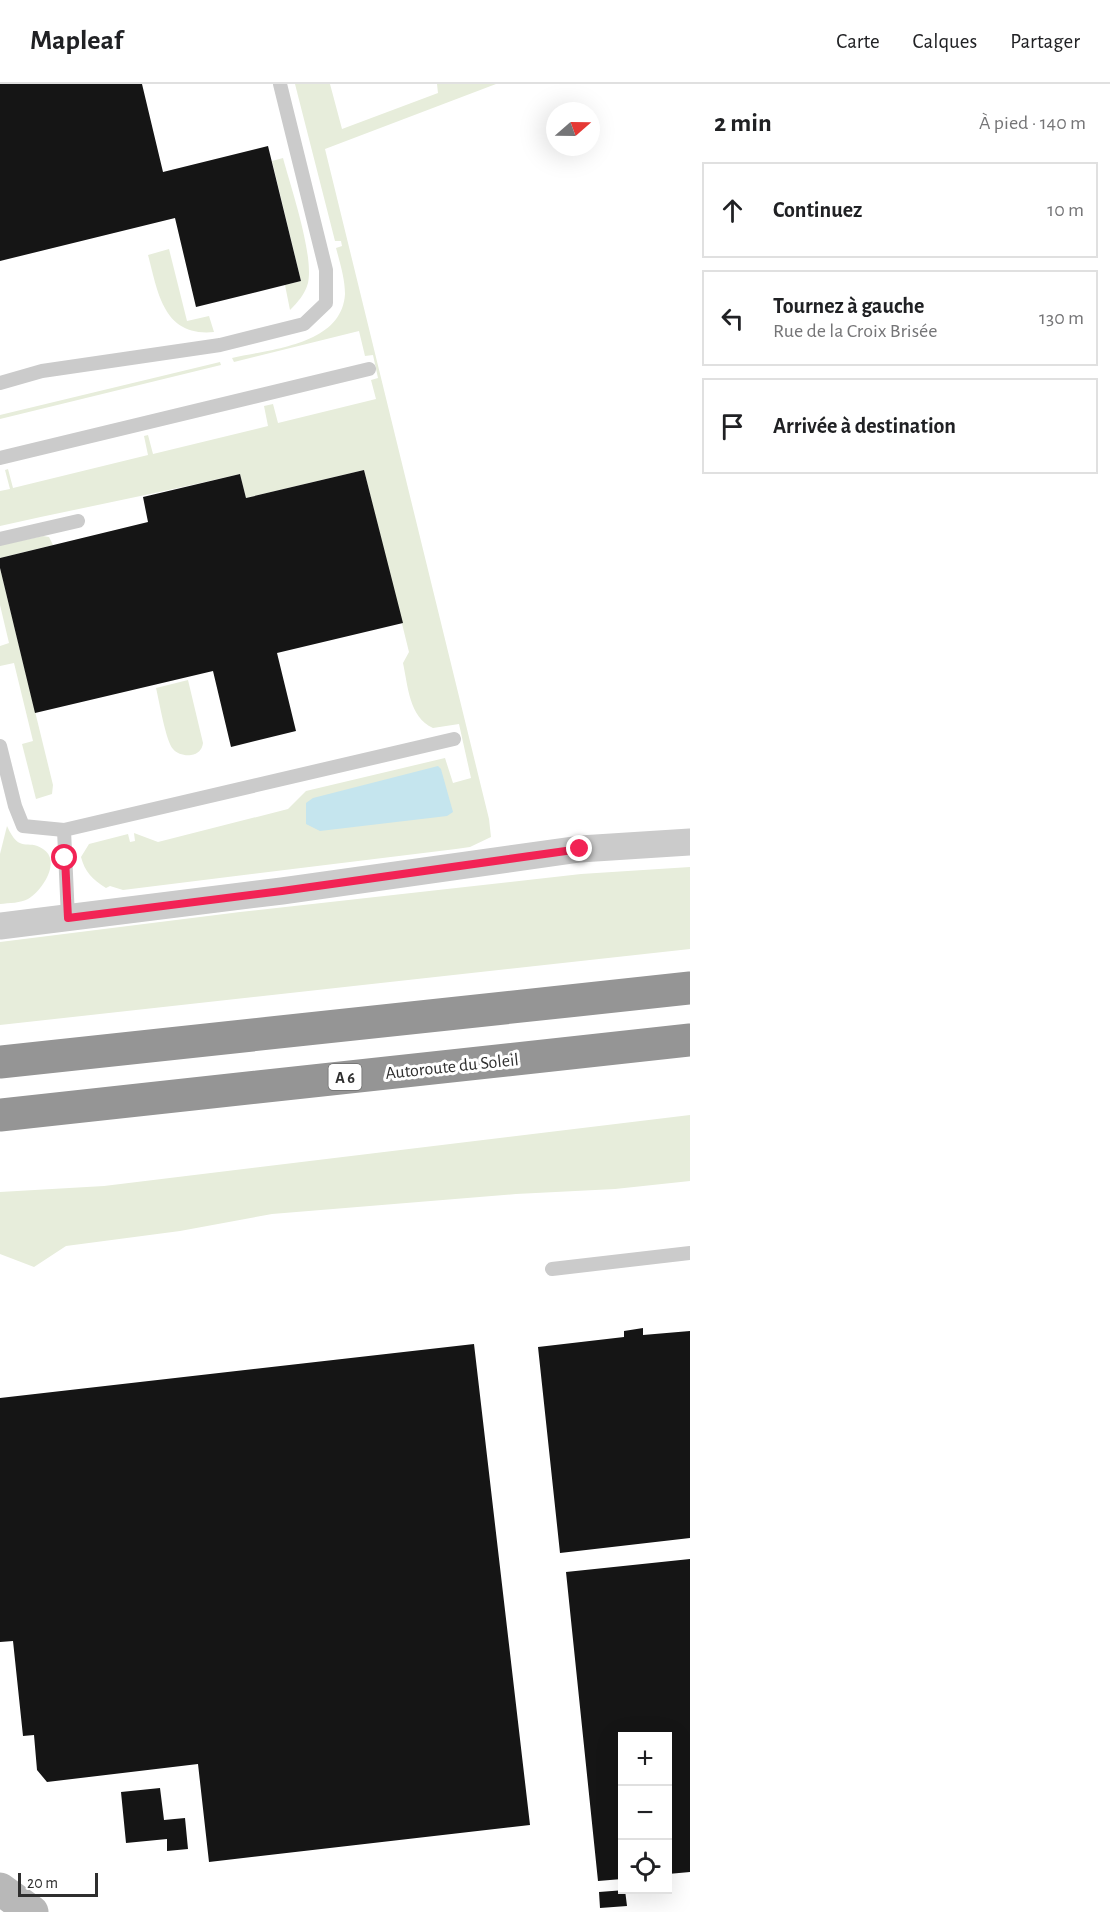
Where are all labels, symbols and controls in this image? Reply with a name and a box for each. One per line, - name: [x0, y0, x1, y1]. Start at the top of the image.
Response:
- text: Mapleaf: [30, 27, 123, 55]
- text: Carte: [836, 31, 880, 52]
- text: Calques: [913, 31, 977, 52]
- text: Partager: [1010, 31, 1080, 52]
- north arrow: [546, 102, 600, 156]
- text: 2 min: [714, 110, 772, 136]
- text: À pied · 140 m: [979, 113, 1086, 133]
- icon: ahead: [716, 194, 749, 227]
- text: Continuez: [773, 199, 862, 221]
- text: 10 m: [1047, 200, 1084, 220]
- text: Tournez à gauche: [773, 295, 924, 317]
- icon: left: [716, 302, 749, 335]
- text: 130 m: [1039, 308, 1084, 328]
- text: Rue de la Croix Brisée: [773, 321, 938, 341]
- icon: arrive: [716, 410, 749, 443]
- text: Arrivée à destination: [773, 415, 956, 437]
- route end: [566, 835, 592, 861]
- route start: [51, 844, 77, 870]
- street label: Autoroute du Soleil: [385, 1051, 520, 1083]
- road number: A 6: [328, 1064, 362, 1090]
- map controls: [618, 1732, 672, 1894]
- button: +: [618, 1732, 672, 1786]
- button: −: [618, 1786, 672, 1840]
- button: locate: [618, 1840, 672, 1894]
- scale bar: [18, 1870, 98, 1898]
- text: 20 m: [27, 1875, 58, 1891]

